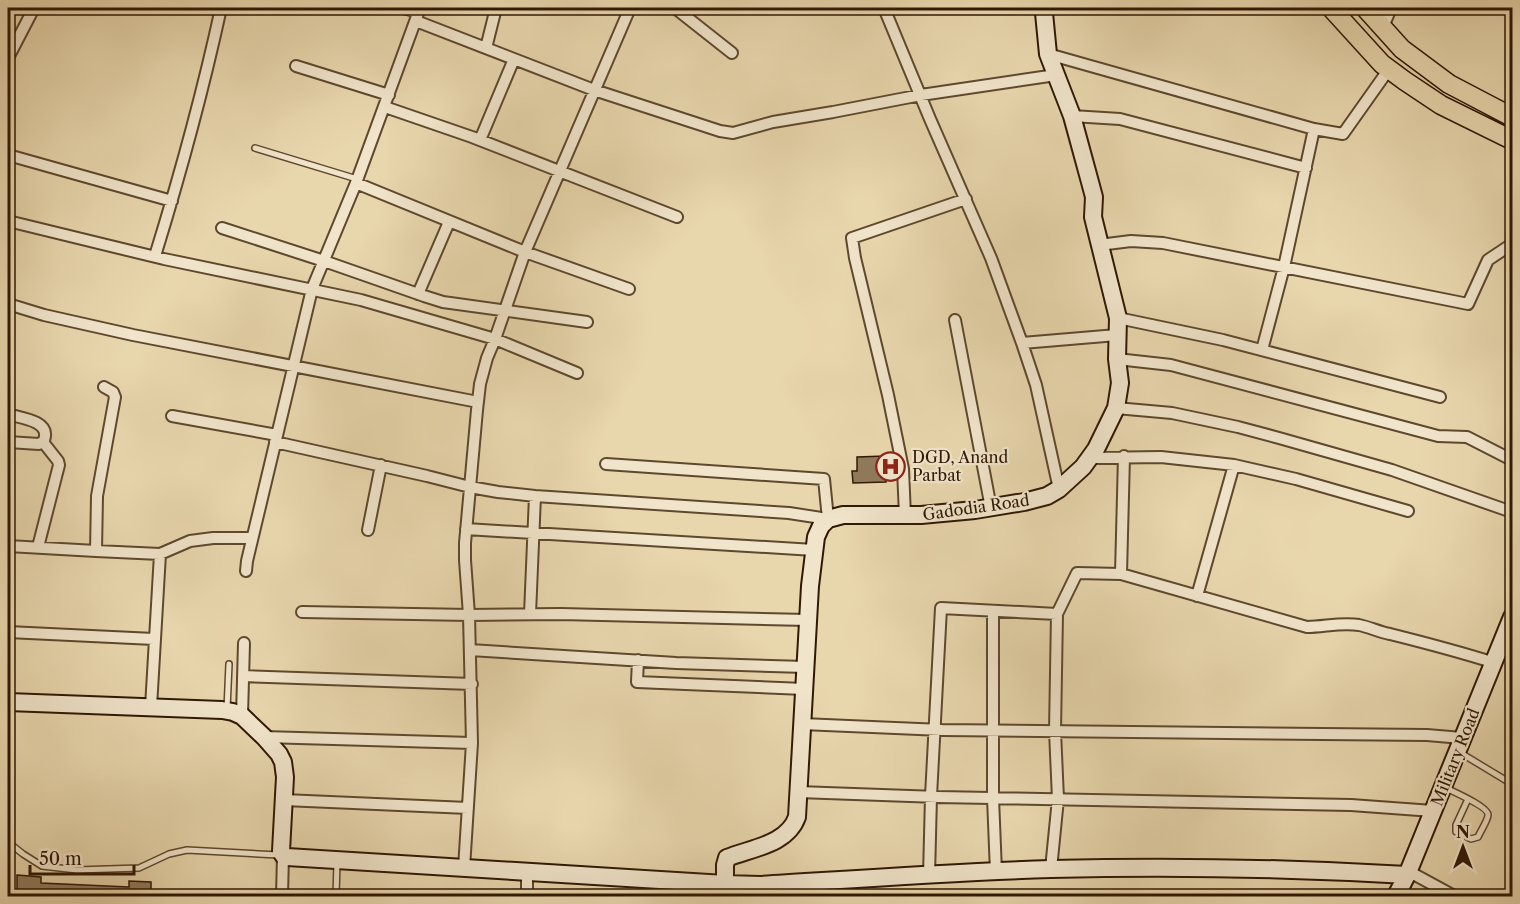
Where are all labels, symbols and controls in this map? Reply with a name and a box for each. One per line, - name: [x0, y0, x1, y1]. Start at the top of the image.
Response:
- place label: DGD, Anand Parbat: [912, 447, 1009, 485]
- hospital icon: DGD, Anand Parbat: [875, 450, 907, 482]
- street label: Gadodia Road: [921, 490, 1031, 524]
- street label: Military Road: [1426, 705, 1484, 809]
- north arrow: [1433, 817, 1493, 877]
- text: N: [1456, 822, 1470, 842]
- scale bar: [30, 838, 134, 876]
- text: 50 m: [39, 848, 82, 870]

